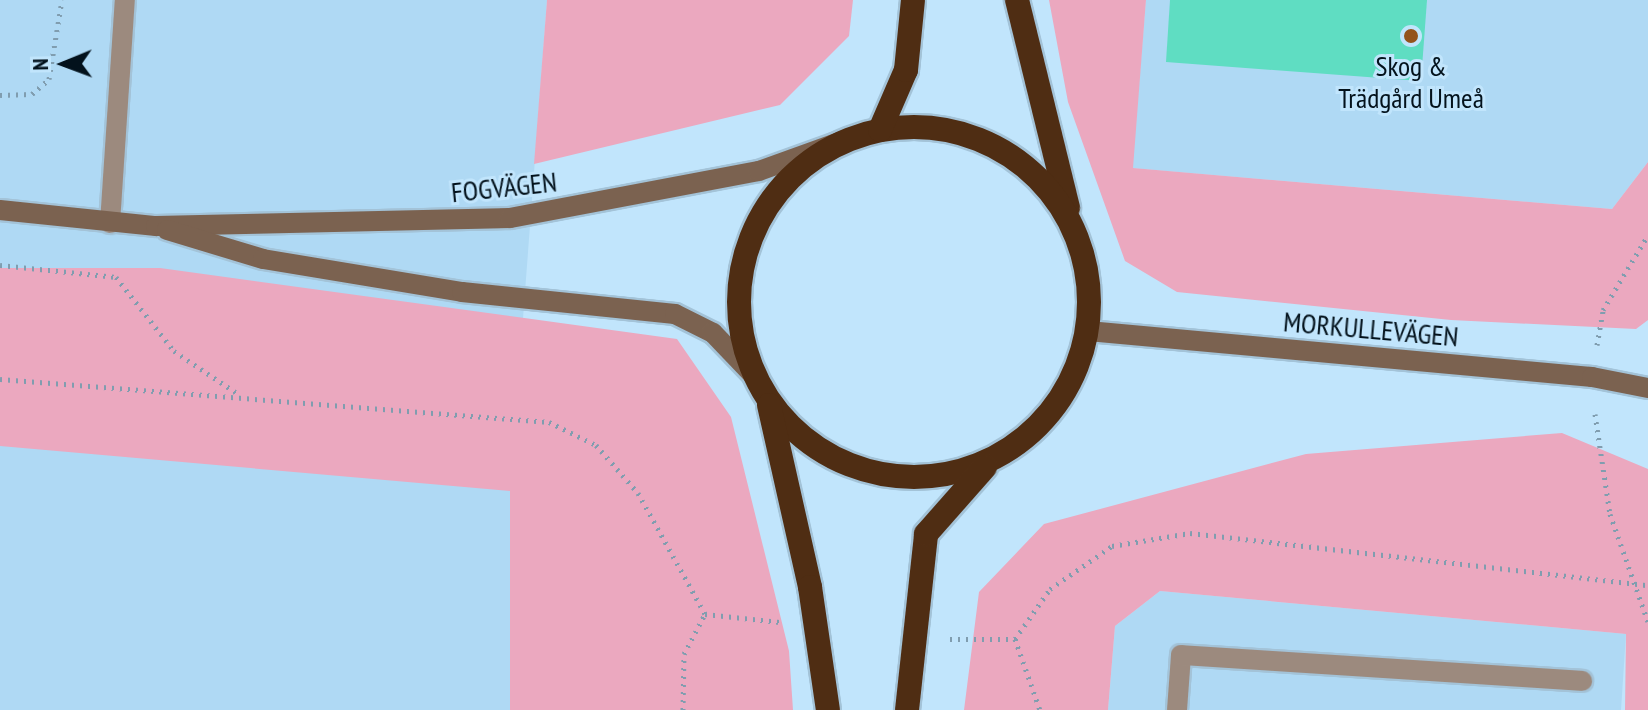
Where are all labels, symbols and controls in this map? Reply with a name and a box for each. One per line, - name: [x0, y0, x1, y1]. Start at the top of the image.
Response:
- north arrow: [24, 24, 104, 104]
- marker: Skog & Trädgård Umeå: [1402, 27, 1420, 45]
- place label: Skog & Trädgård Umeå: [1338, 49, 1484, 115]
- text: N: [26, 58, 54, 71]
- street label: FOGVÄGEN: [449, 165, 559, 209]
- street label: MORKULLEVÄGEN: [1282, 305, 1460, 353]

